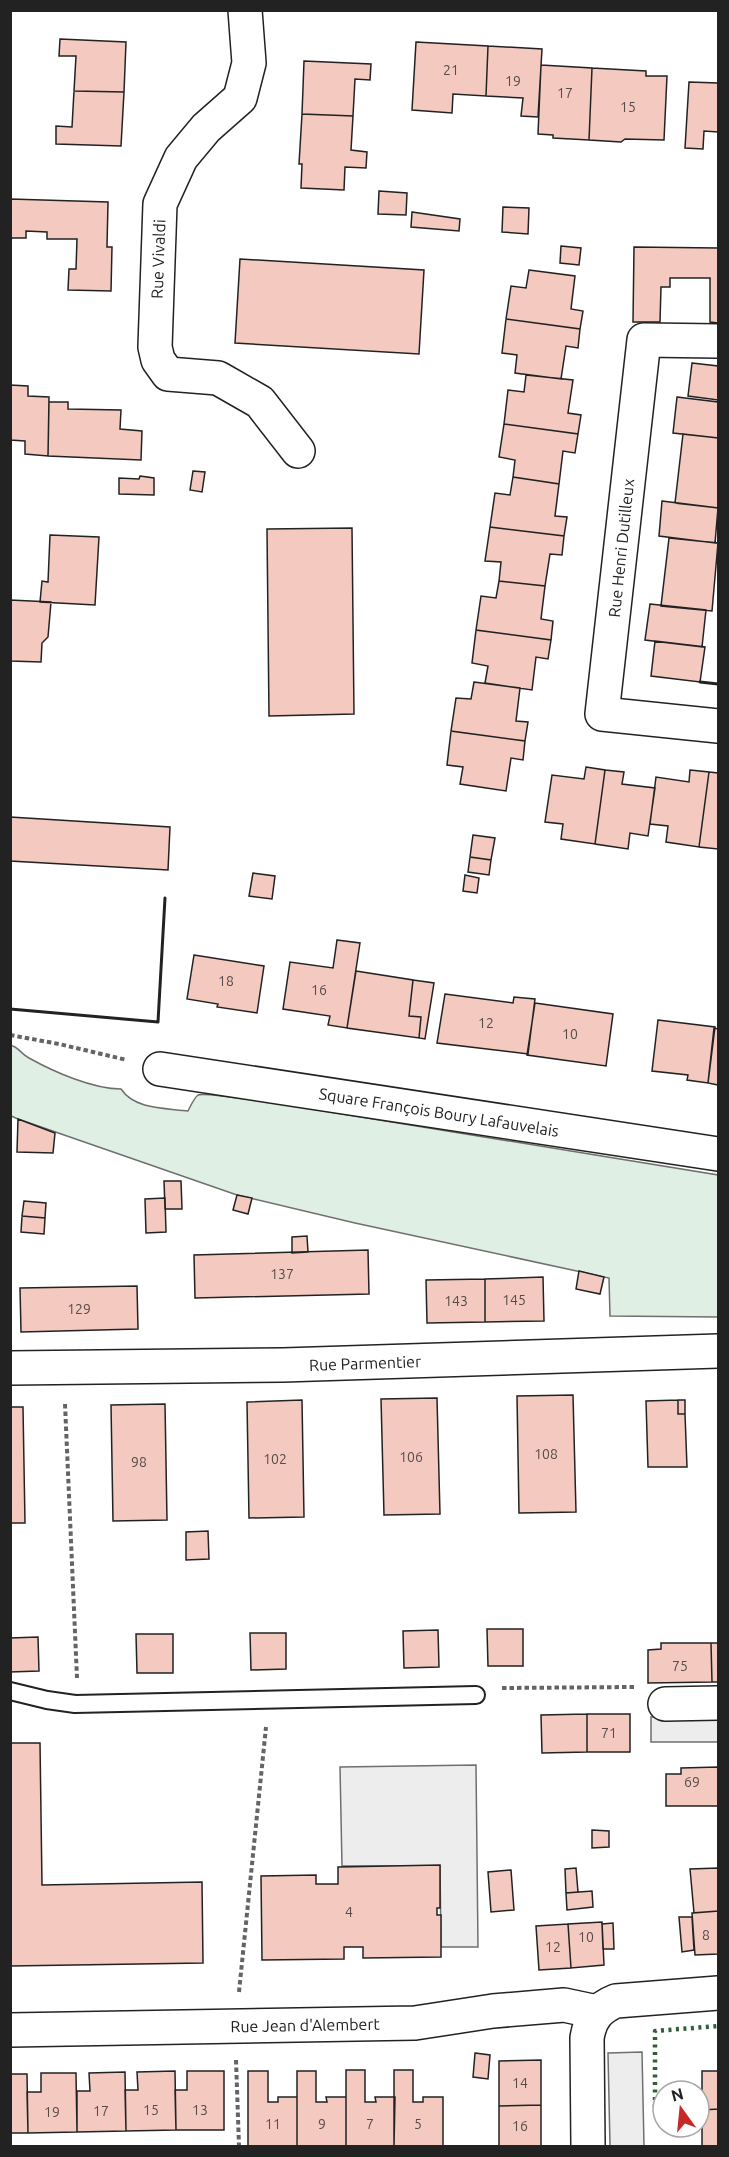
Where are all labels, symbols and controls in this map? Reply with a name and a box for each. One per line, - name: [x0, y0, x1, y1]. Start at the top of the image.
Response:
- house number: 21: [443, 62, 459, 78]
- house number: 19: [505, 73, 521, 89]
- house number: 17: [557, 85, 573, 101]
- house number: 15: [620, 99, 636, 115]
- street label: Rue Vivaldi: [148, 219, 168, 299]
- street label: Rue Henri Dutilleux: [605, 478, 637, 618]
- house number: 18: [218, 973, 234, 989]
- house number: 16: [311, 982, 327, 998]
- house number: 12: [478, 1015, 494, 1031]
- house number: 10: [562, 1026, 578, 1042]
- street label: Square François Boury Lafauvelais: [318, 1084, 560, 1140]
- house number: 137: [270, 1266, 294, 1282]
- house number: 145: [502, 1292, 526, 1308]
- house number: 143: [444, 1293, 468, 1309]
- house number: 129: [67, 1301, 91, 1317]
- street label: Rue Parmentier: [309, 1352, 421, 1374]
- house number: 108: [534, 1446, 558, 1462]
- house number: 106: [399, 1449, 423, 1465]
- house number: 102: [263, 1451, 287, 1467]
- house number: 98: [131, 1454, 147, 1470]
- house number: 75: [672, 1658, 688, 1674]
- house number: 71: [601, 1725, 617, 1741]
- house number: 69: [684, 1774, 700, 1790]
- house number: 4: [345, 1904, 353, 1920]
- house number: 8: [702, 1927, 710, 1943]
- house number: 10: [578, 1929, 594, 1945]
- house number: 12: [545, 1939, 561, 1955]
- street label: Rue Jean d'Alembert: [230, 2015, 380, 2035]
- house number: 14: [512, 2075, 528, 2091]
- north arrow: [651, 2079, 711, 2139]
- text: N: [669, 2084, 685, 2105]
- house number: 15: [143, 2102, 159, 2118]
- house number: 13: [192, 2102, 208, 2118]
- house number: 17: [93, 2103, 109, 2119]
- house number: 19: [44, 2104, 60, 2120]
- house number: 11: [265, 2116, 281, 2132]
- house number: 9: [318, 2116, 326, 2132]
- house number: 7: [366, 2116, 374, 2132]
- house number: 5: [414, 2116, 422, 2132]
- house number: 16: [512, 2118, 528, 2134]

